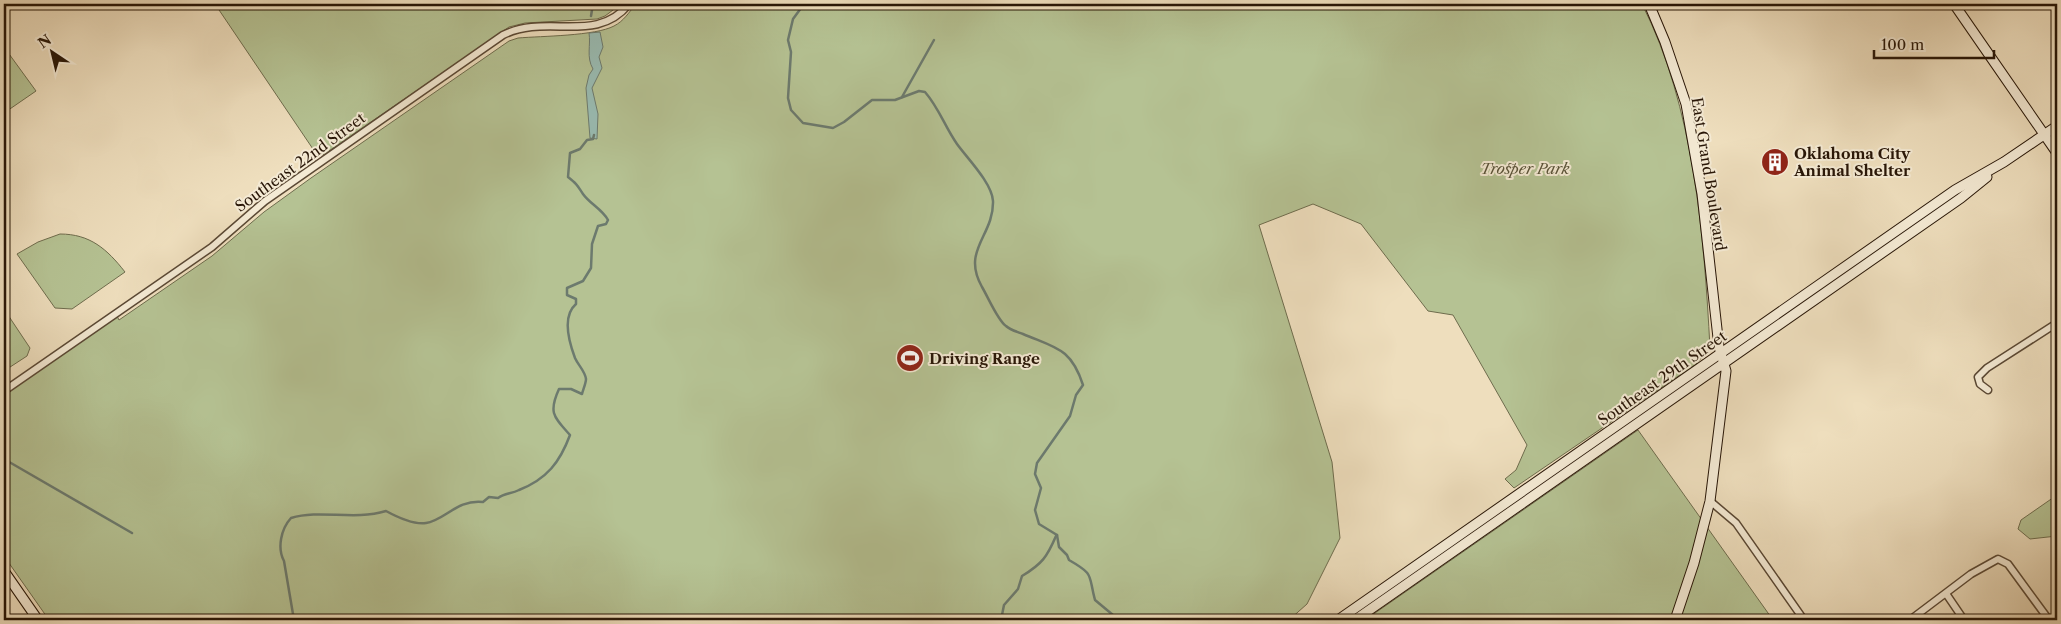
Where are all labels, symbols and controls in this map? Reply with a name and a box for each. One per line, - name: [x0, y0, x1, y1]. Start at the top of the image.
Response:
- north arrow: [28, 28, 78, 78]
- scale bar: [1874, 28, 1994, 60]
- text: N: [34, 30, 55, 52]
- text: 100 m: [1881, 35, 1924, 54]
- street label: East Grand Boulevard: [1687, 96, 1731, 252]
- street label: Southeast 22nd Street: [231, 108, 369, 216]
- place label: Oklahoma City Animal Shelter: [1793, 144, 1911, 180]
- building icon: Oklahoma City Animal Shelter: [1760, 147, 1790, 177]
- park label: Trosper Park: [1480, 159, 1570, 178]
- street label: Southeast 29th Street: [1594, 326, 1731, 430]
- sports icon: Driving Range: [895, 343, 925, 373]
- place label: Driving Range: [929, 349, 1040, 368]

